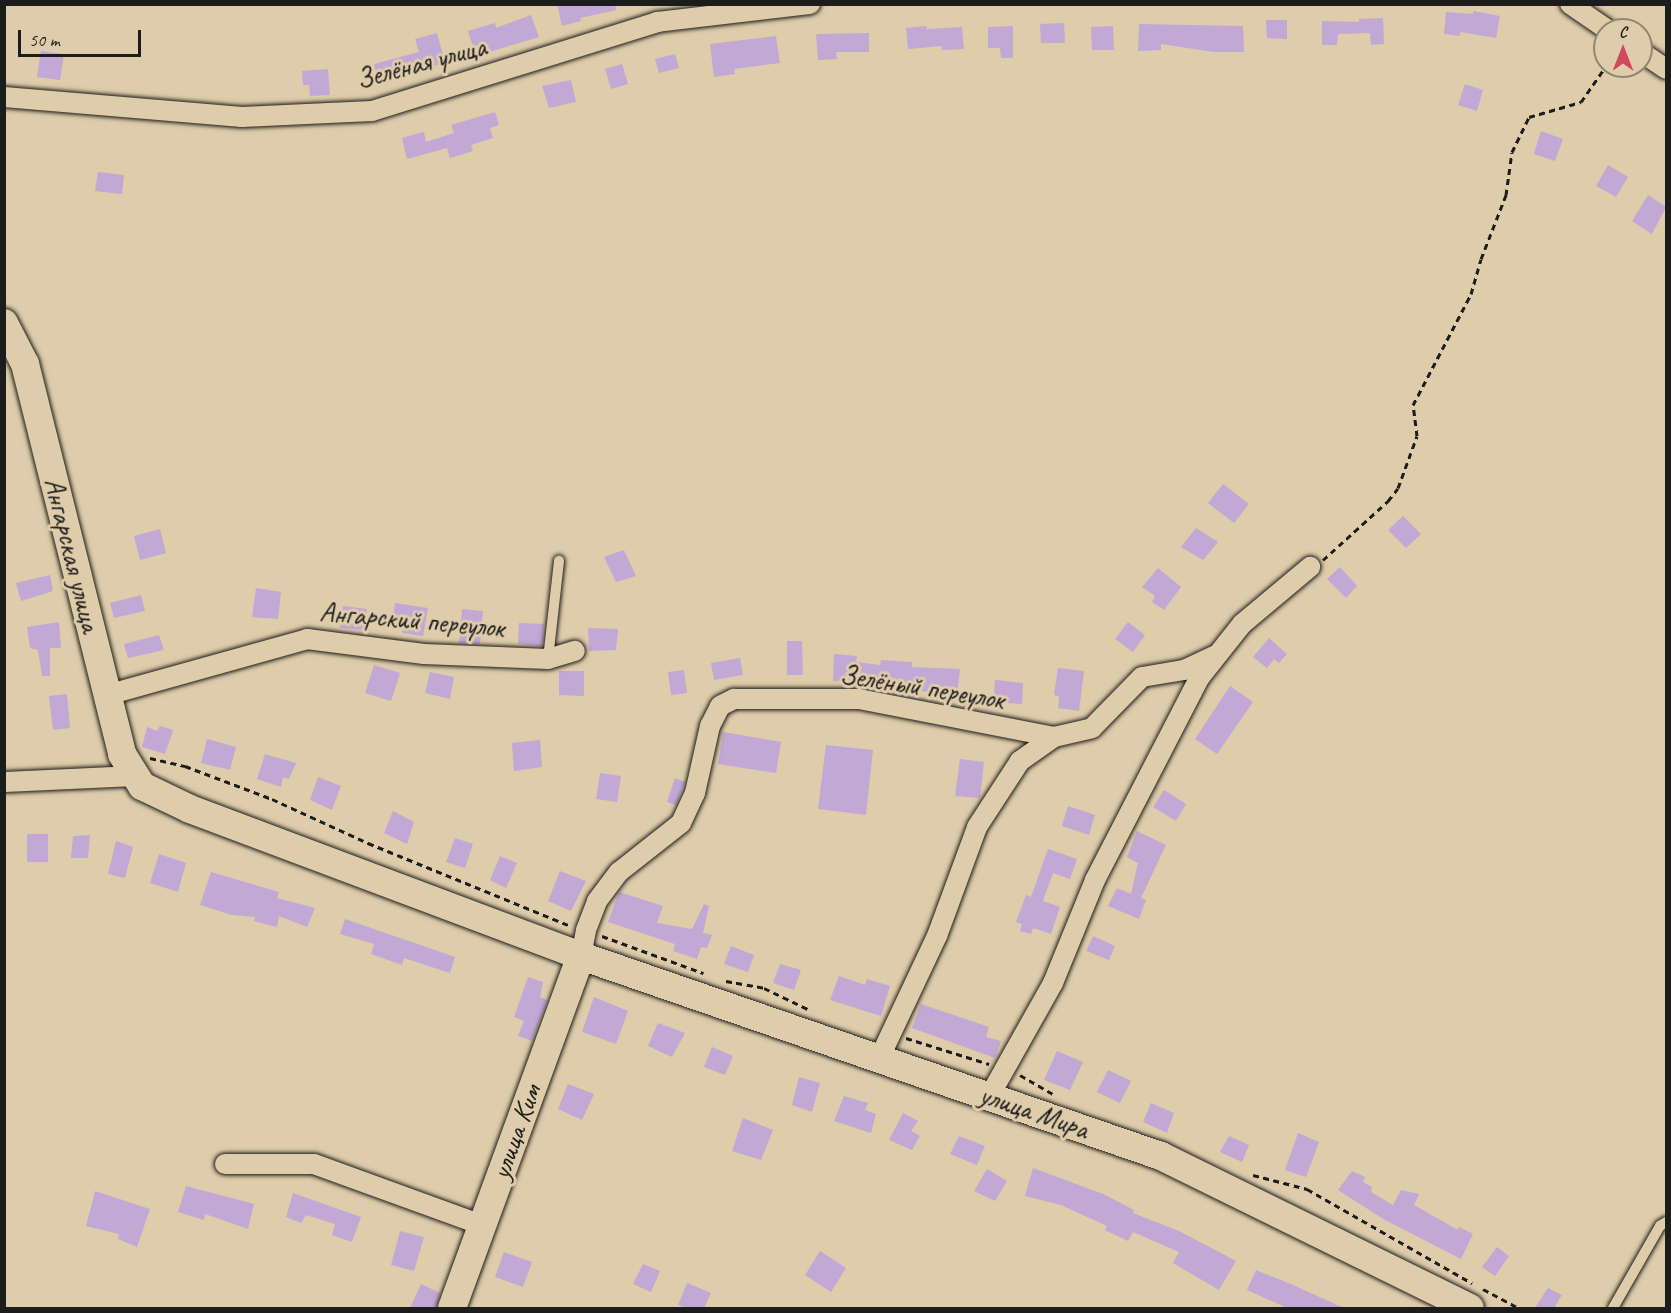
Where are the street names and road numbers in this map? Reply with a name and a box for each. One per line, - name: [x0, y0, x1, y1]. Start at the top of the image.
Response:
- street label: Зелёная улица: [351, 29, 491, 97]
- street label: Ангарская улица: [37, 474, 107, 636]
- street label: Ангарский переулок: [318, 595, 506, 645]
- street label: Зелёный переулок: [838, 657, 1006, 717]
- street label: улица Мира: [975, 1078, 1093, 1146]
- street label: улица Ким: [483, 1080, 549, 1184]

